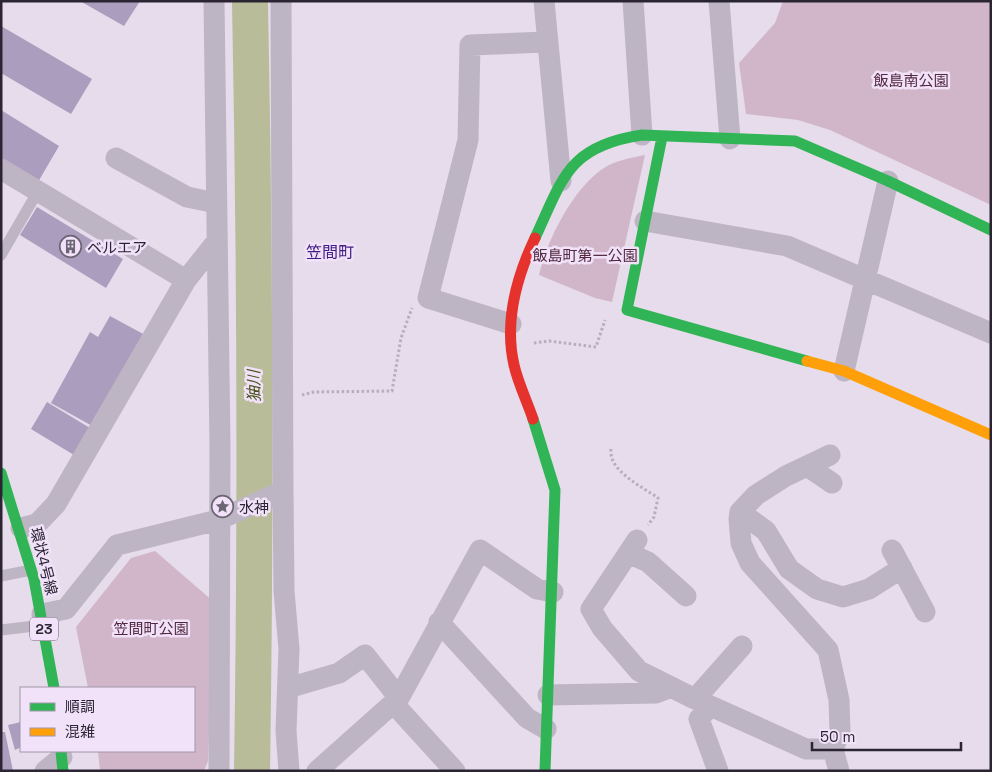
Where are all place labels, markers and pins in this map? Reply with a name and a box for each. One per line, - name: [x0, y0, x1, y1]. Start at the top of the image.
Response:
- building icon: ベルエア: [59, 235, 83, 259]
- place label: ベルエア: [87, 238, 147, 257]
- place icon: 水神: [211, 495, 235, 519]
- place label: 水神: [239, 498, 269, 517]

